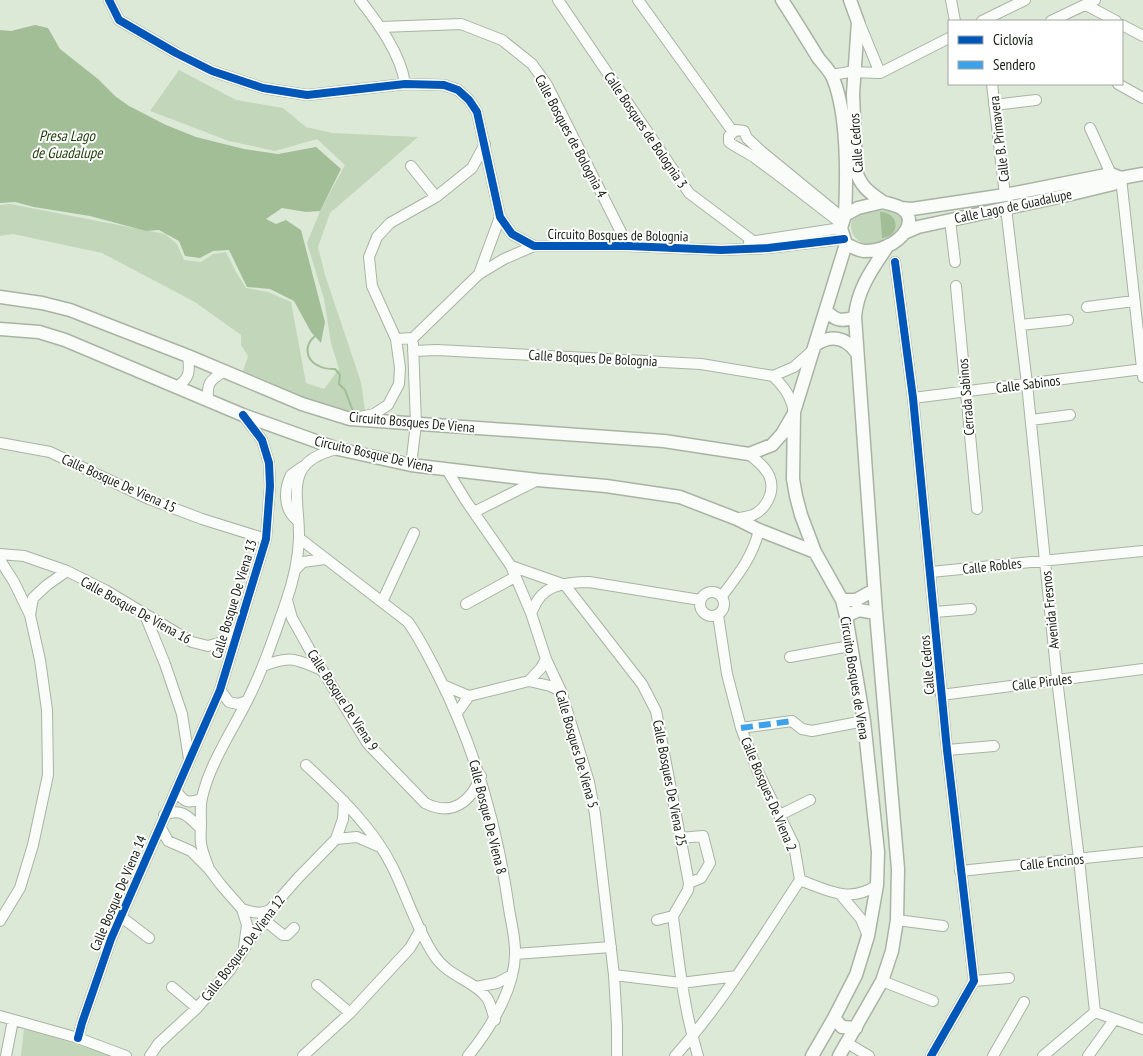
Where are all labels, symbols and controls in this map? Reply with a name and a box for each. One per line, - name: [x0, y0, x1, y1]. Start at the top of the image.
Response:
- legend: [948, 20, 1123, 85]
- text: Ciclovía: [993, 30, 1033, 49]
- text: Sendero: [993, 55, 1035, 74]
- street label: Calle Bosques de Bolognia 3: [600, 68, 692, 192]
- street label: Calle Bosques de Bolognia 4: [531, 71, 611, 201]
- street label: Calle B. Primavera: [985, 95, 1013, 183]
- street label: Calle Cedros: [845, 112, 867, 173]
- water label: Presa Lago de Guadalupe: [32, 126, 103, 162]
- street label: Calle Lago de Guadalupe: [953, 185, 1074, 227]
- street label: Circuito Bosques de Bolognia: [547, 225, 689, 245]
- street label: Calle Bosques De Bolognia: [528, 346, 658, 370]
- street label: Cerrada Sabinos: [954, 357, 978, 436]
- street label: Calle Sabinos: [995, 371, 1061, 397]
- street label: Circuito Bosques De Viena: [348, 408, 476, 436]
- street label: Circuito Bosque De Viena: [313, 432, 435, 476]
- street label: Calle Bosque De Viena 15: [59, 450, 179, 516]
- street label: Calle Bosque De Viena 13: [207, 537, 261, 661]
- street label: Calle Robles: [962, 554, 1023, 578]
- street label: Avenida Fresnos: [1037, 570, 1063, 650]
- street label: Calle Bosque De Viena 16: [78, 572, 194, 648]
- street label: Circuito Bosques de Viena: [836, 615, 874, 741]
- street label: Calle Cedros: [915, 634, 939, 695]
- street label: Calle Bosque De Viena 9: [303, 646, 383, 754]
- street label: Calle Pirules: [1011, 669, 1073, 695]
- street label: Calle Bosques De Viena 5: [552, 688, 602, 810]
- street label: Calle Bosques De Viena 25: [649, 718, 691, 848]
- street label: Calle Bosques De Viena 2: [737, 734, 801, 854]
- street label: Calle Bosque De Viena 8: [465, 758, 511, 876]
- street label: Calle Bosque De Viena 14: [86, 832, 151, 953]
- street label: Calle Encinos: [1019, 850, 1085, 874]
- street label: Calle Bosques De Viena 12: [197, 891, 289, 1005]

